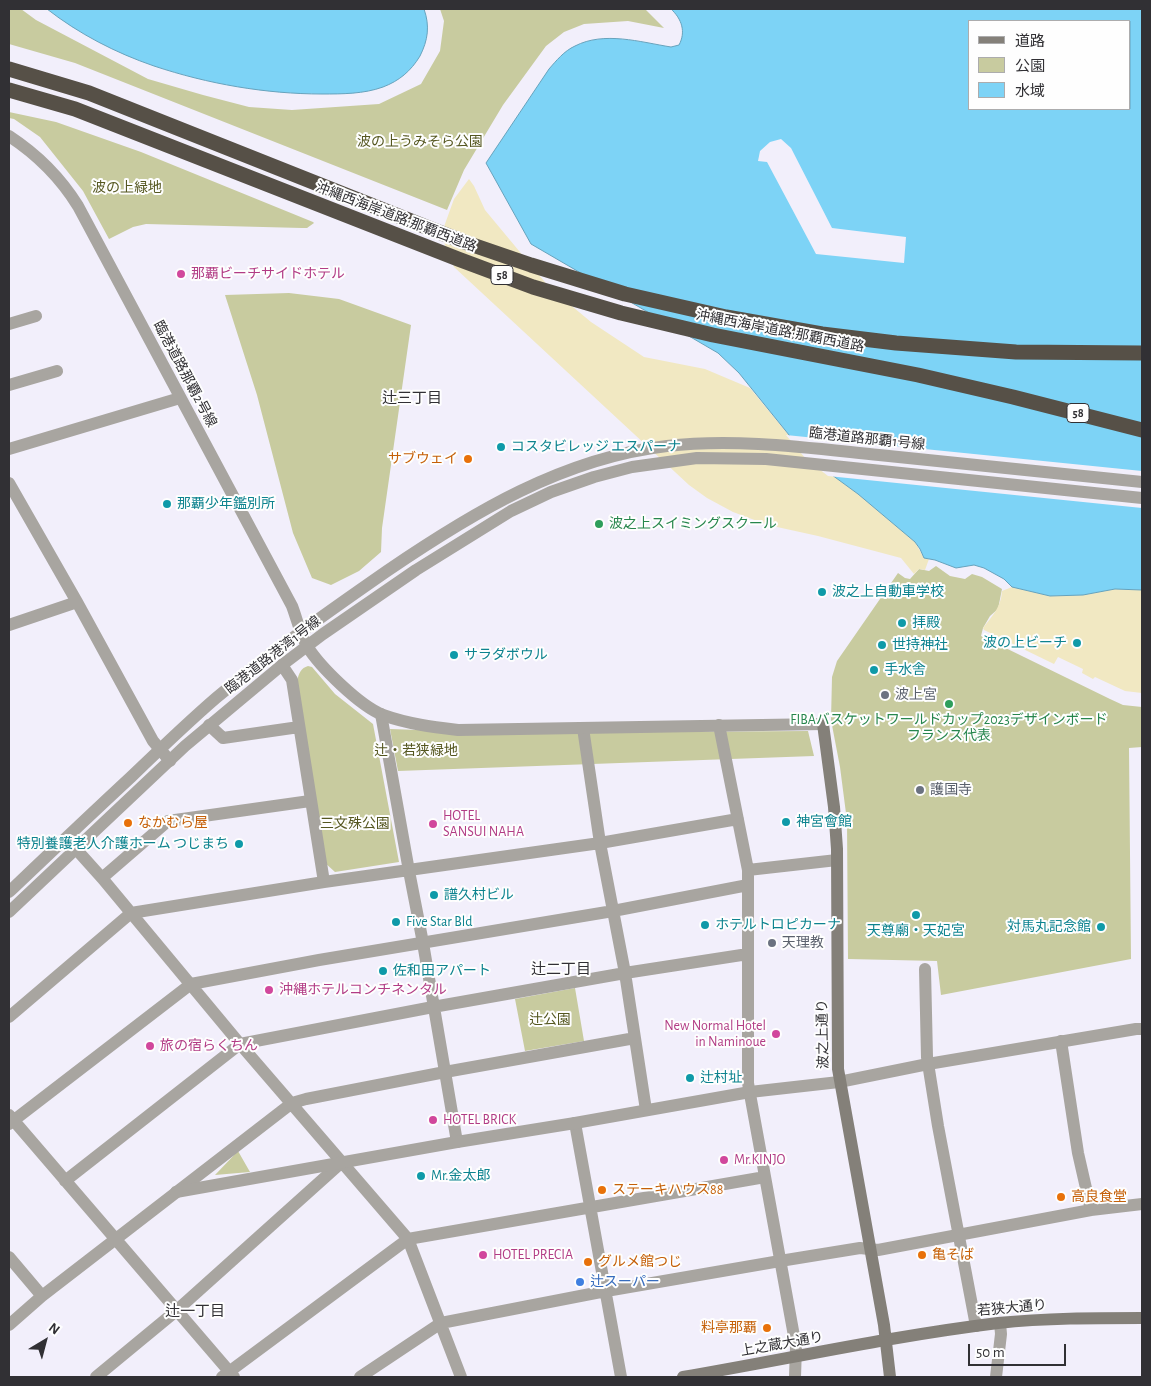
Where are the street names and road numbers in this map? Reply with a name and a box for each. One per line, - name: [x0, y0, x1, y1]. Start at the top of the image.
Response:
- street label: 沖縄西海岸道路;那覇西道路: [313, 178, 479, 256]
- road number: 58: [491, 266, 513, 284]
- street label: 沖縄西海岸道路;那覇西道路: [694, 306, 866, 356]
- street label: 臨港道路那覇2号線: [150, 318, 220, 430]
- road number: 58: [1067, 403, 1089, 422]
- street label: 臨港道路那覇1号線: [808, 425, 926, 453]
- street label: 臨港道路港湾1号線: [222, 612, 324, 698]
- street label: 波之上通り: [814, 999, 832, 1069]
- street label: 若狭大通り: [976, 1297, 1048, 1319]
- street label: 上之蔵大通り: [739, 1328, 825, 1360]

